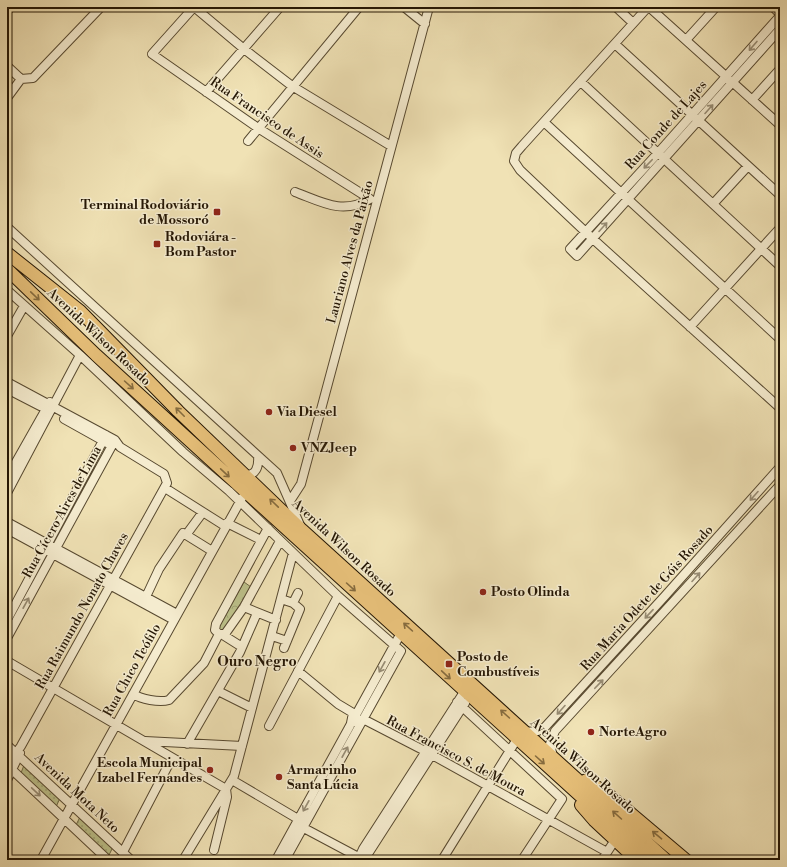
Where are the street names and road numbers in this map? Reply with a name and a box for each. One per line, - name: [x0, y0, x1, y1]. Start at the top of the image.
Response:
- street label: Rua Francisco de Assis: [207, 74, 327, 162]
- street label: Rua Conde de Lajes: [622, 77, 710, 173]
- street label: Lauriano Alves da Paixão: [323, 179, 377, 325]
- street label: Avenida Wilson Rosado: [43, 284, 154, 389]
- street label: Rua Cícero Aires de Lima: [19, 443, 105, 581]
- street label: Avenida Wilson Rosado: [288, 495, 399, 600]
- street label: Rua Maria Odete de Góis Rosado: [577, 522, 717, 674]
- street label: Rua Raimundo Nonato Chaves: [32, 529, 132, 692]
- street label: Rua Chico Teófilo: [100, 621, 164, 719]
- street label: Rua Francisco S. de Moura: [384, 712, 529, 800]
- street label: Avenida Wilson Rosado: [526, 714, 639, 817]
- street label: Avenida Mota Neto: [30, 749, 123, 836]

